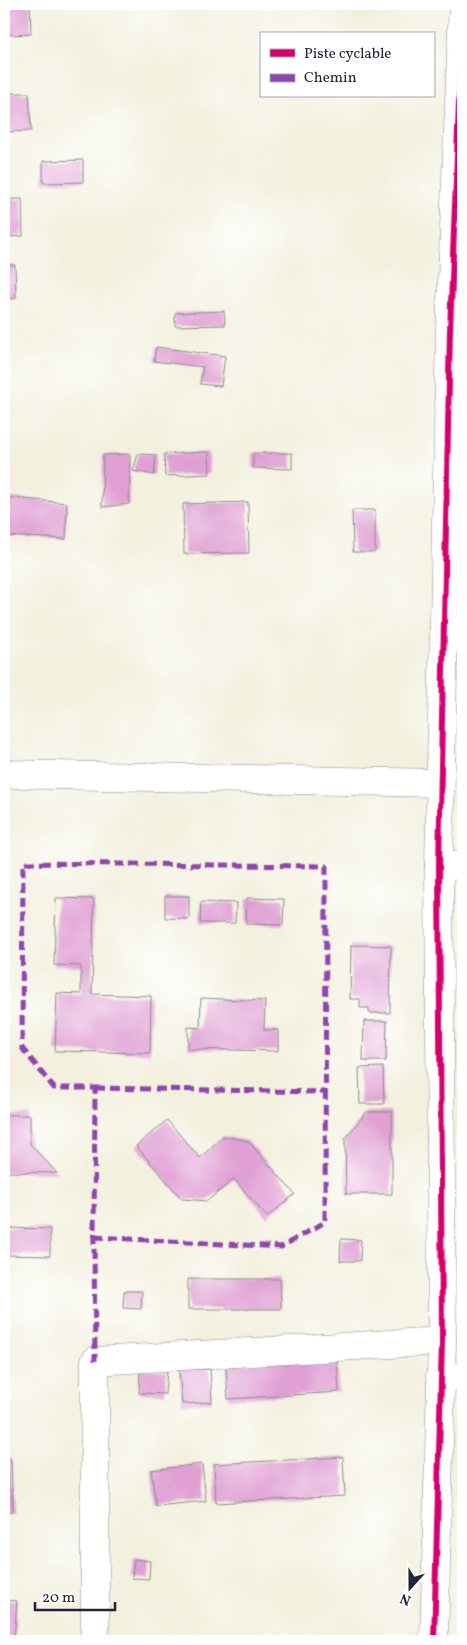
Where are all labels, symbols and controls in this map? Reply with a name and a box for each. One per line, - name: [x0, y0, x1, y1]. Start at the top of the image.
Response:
- legend: [260, 32, 434, 98]
- text: Piste cyclable: [304, 44, 391, 65]
- text: Chemin: [304, 68, 357, 89]
- north arrow: [384, 1562, 434, 1612]
- scale bar: [35, 1580, 115, 1612]
- text: 20 m: [42, 1588, 75, 1609]
- text: N: [398, 1588, 414, 1609]

